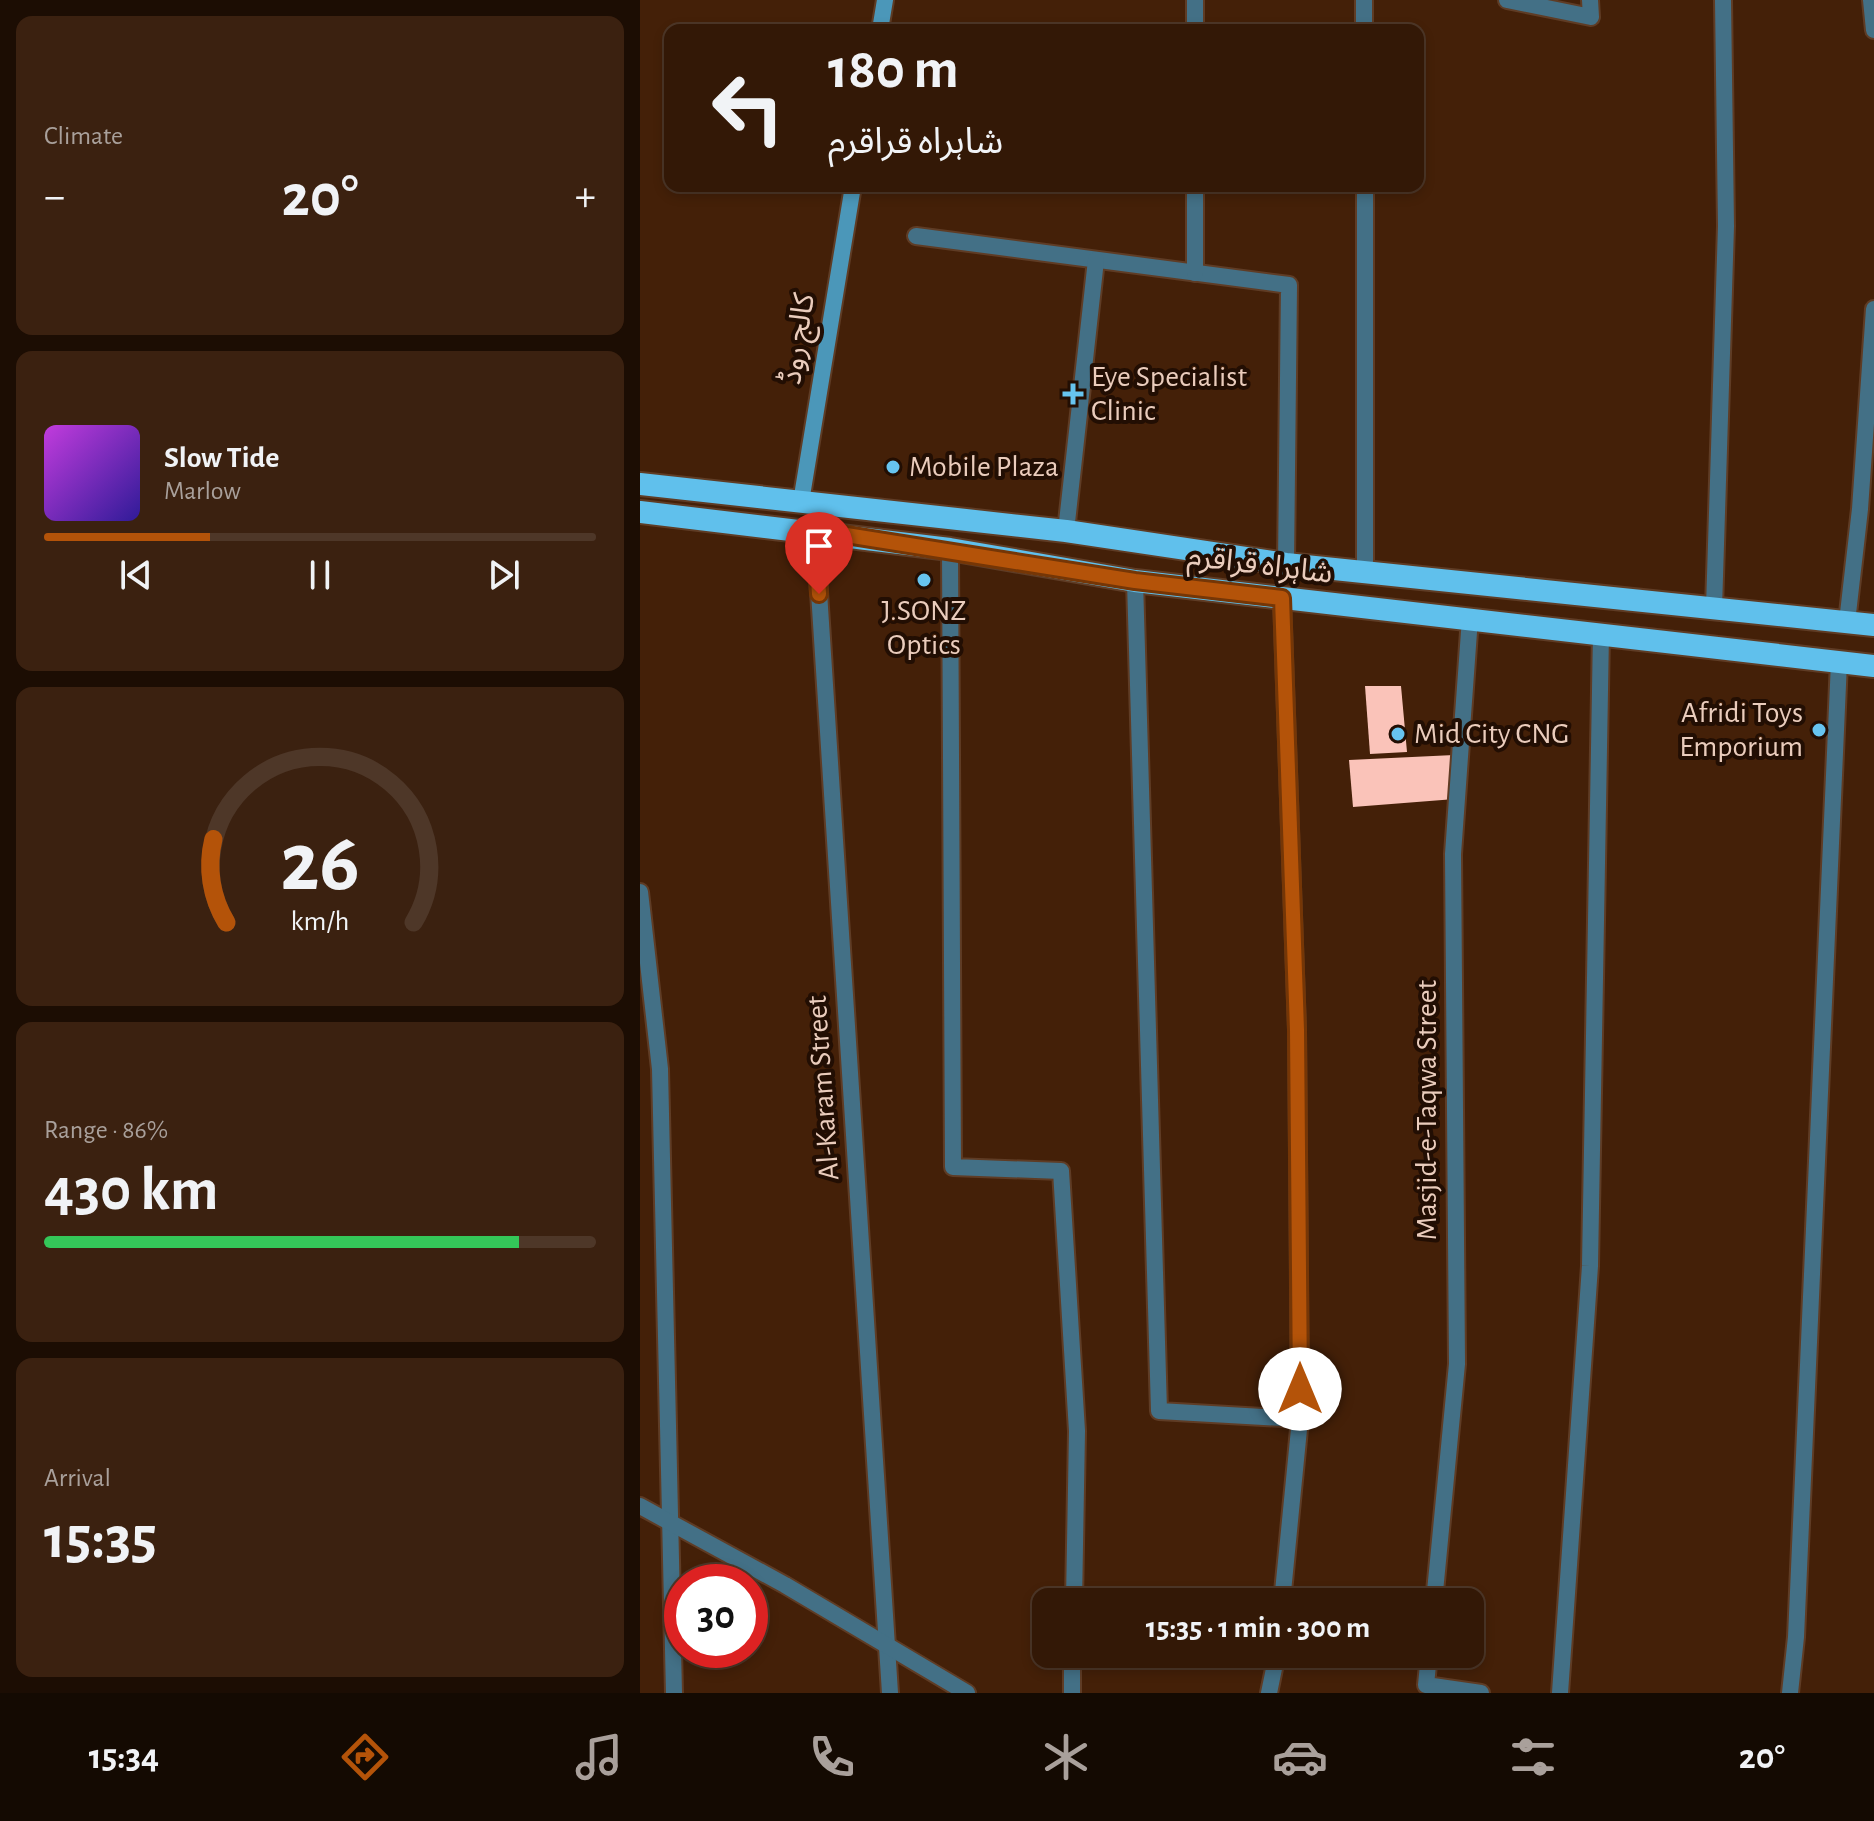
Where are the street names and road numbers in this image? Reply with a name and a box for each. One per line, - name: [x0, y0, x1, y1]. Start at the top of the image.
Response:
- street label: کالج روڈ: [774, 290, 826, 388]
- street label: شاہراہ قراقرم: [1185, 541, 1334, 595]
- street label: Masjid-e-Taqwa Street: [1412, 979, 1442, 1240]
- street label: Al-Karam Street: [802, 994, 844, 1181]

